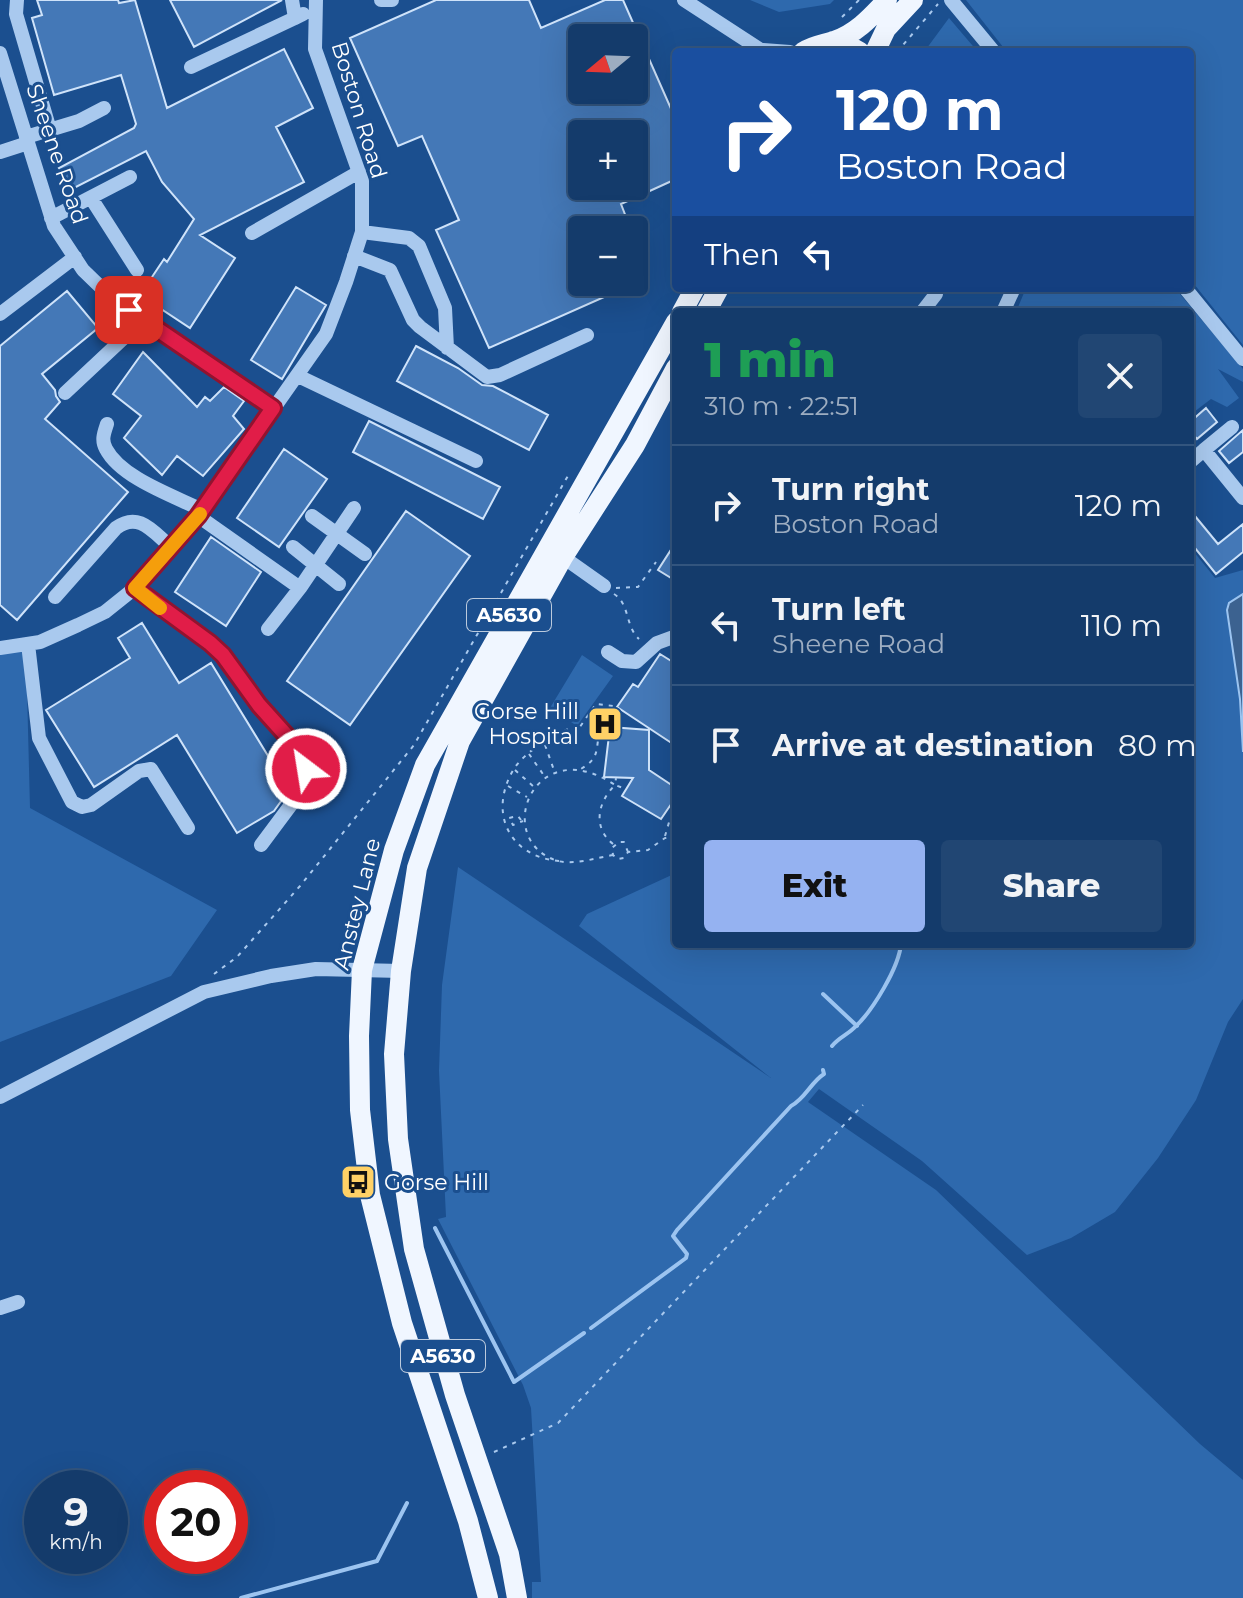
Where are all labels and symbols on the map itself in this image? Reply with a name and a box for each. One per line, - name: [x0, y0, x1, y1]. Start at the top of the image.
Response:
- north arrow: [568, 24, 648, 104]
- street label: Boston Road: [325, 38, 393, 182]
- street label: Sheene Road: [20, 80, 94, 228]
- pin: [95, 276, 163, 344]
- road number: A5630: [467, 599, 551, 631]
- place label: Gorse Hill Hospital: [474, 698, 579, 750]
- hospital icon: Gorse Hill Hospital: [586, 705, 624, 743]
- position arrow: [264, 727, 348, 811]
- street label: Anstey Lane: [328, 835, 386, 973]
- bus stop icon: Gorse Hill: [339, 1163, 377, 1201]
- place label: Gorse Hill: [384, 1169, 489, 1196]
- road number: A5630: [401, 1340, 485, 1372]
- speed limit sign: 20: [144, 1470, 248, 1574]

